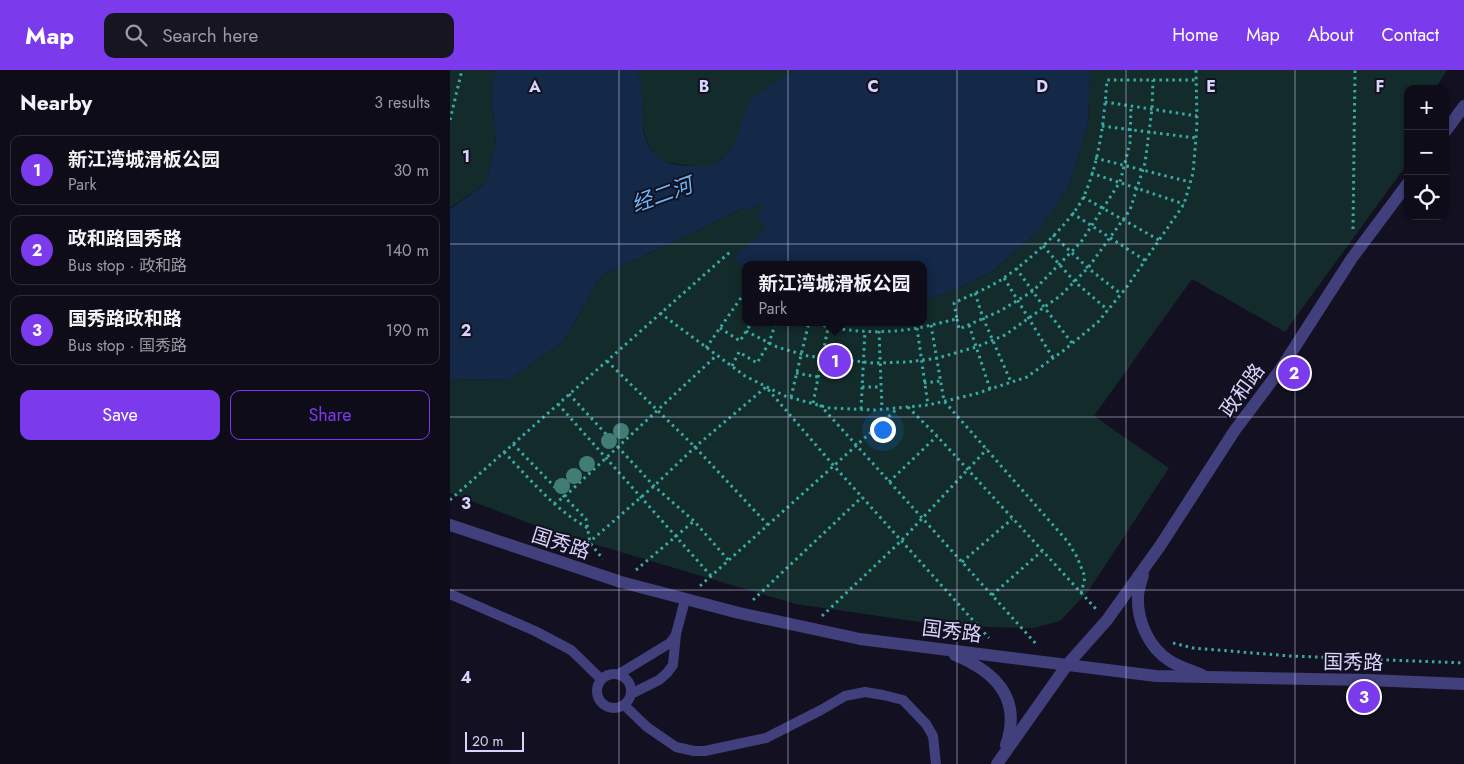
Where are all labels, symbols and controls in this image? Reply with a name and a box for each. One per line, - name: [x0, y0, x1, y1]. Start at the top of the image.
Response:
- search box: [104, 13, 454, 58]
- text: Map: [25, 18, 74, 53]
- icon: search: [122, 21, 150, 49]
- text: Search here: [162, 22, 258, 49]
- text: Home: [1172, 22, 1218, 48]
- text: Map: [1246, 22, 1280, 48]
- text: About: [1308, 22, 1353, 48]
- text: Contact: [1381, 22, 1439, 48]
- text: A: [528, 75, 541, 98]
- text: B: [699, 75, 709, 98]
- text: C: [867, 75, 879, 98]
- text: D: [1036, 75, 1048, 98]
- text: E: [1206, 75, 1216, 98]
- text: F: [1376, 75, 1384, 98]
- map controls: [1404, 85, 1449, 220]
- button: +: [1404, 85, 1449, 130]
- text: Nearby: [20, 88, 92, 118]
- text: 3 results: [374, 91, 430, 114]
- button: −: [1404, 130, 1449, 175]
- text: 1: [462, 145, 470, 168]
- text: 新江湾城滑板公园: [68, 146, 220, 173]
- text: 1: [33, 159, 41, 182]
- text: 30 m: [393, 159, 429, 182]
- water label: 经二河: [627, 169, 700, 220]
- text: Park: [68, 173, 97, 196]
- button: locate: [1404, 175, 1449, 220]
- text: 政和路国秀路: [68, 225, 182, 252]
- text: 2: [32, 239, 42, 262]
- text: 140 m: [386, 239, 429, 262]
- text: Bus stop · 政和路: [68, 254, 187, 277]
- popup: [742, 261, 927, 326]
- text: 新江湾城滑板公园: [758, 270, 911, 297]
- text: Park: [758, 297, 787, 320]
- text: 国秀路政和路: [68, 305, 182, 332]
- text: 3: [32, 319, 42, 342]
- text: 190 m: [386, 319, 429, 342]
- text: 2: [461, 319, 471, 342]
- text: Bus stop · 国秀路: [68, 334, 187, 357]
- pin: 1: [819, 342, 851, 380]
- pin: 2: [1278, 354, 1310, 392]
- street label: 政和路: [1213, 358, 1272, 423]
- button: Save: [20, 390, 220, 440]
- button: Share: [230, 390, 430, 440]
- your location: [870, 417, 896, 443]
- text: 3: [461, 492, 471, 515]
- street label: 国秀路: [528, 520, 594, 567]
- street label: 国秀路: [920, 613, 983, 650]
- street label: 国秀路: [1323, 647, 1383, 678]
- text: 4: [460, 666, 472, 689]
- pin: 3: [1348, 678, 1380, 716]
- scale bar: [465, 729, 524, 752]
- text: 20 m: [472, 731, 504, 751]

